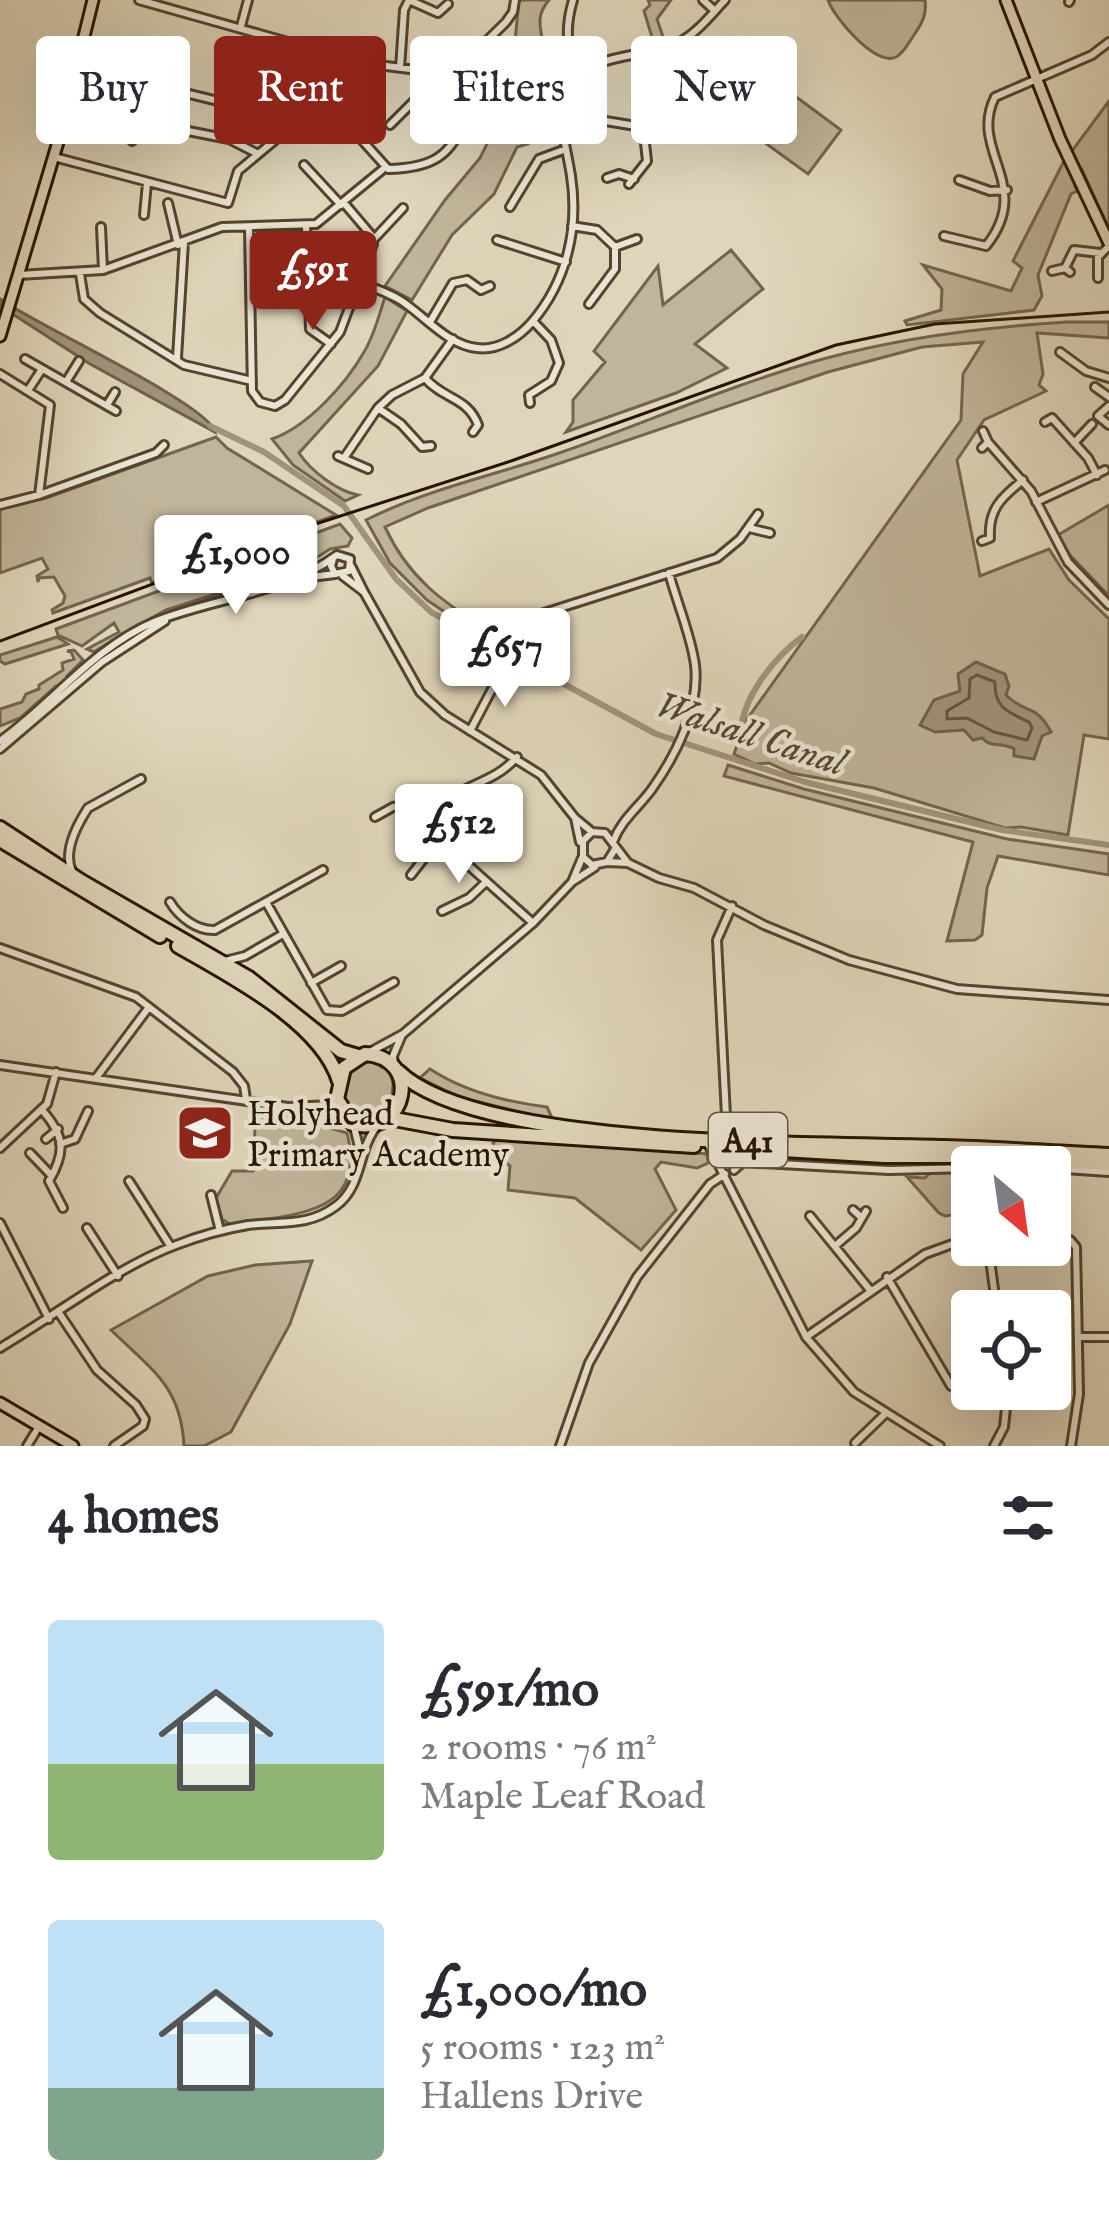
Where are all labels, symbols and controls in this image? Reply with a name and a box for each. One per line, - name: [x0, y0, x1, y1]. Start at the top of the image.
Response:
- chip: Buy: [36, 36, 190, 144]
- chip: Rent: [214, 36, 386, 144]
- chip: Filters: [410, 36, 607, 144]
- chip: New: [631, 36, 797, 144]
- pin: £591: [242, 231, 384, 333]
- text: £591: [277, 245, 349, 294]
- pin: £1,000: [138, 515, 334, 617]
- text: £1,000: [181, 529, 291, 578]
- pin: £657: [434, 608, 576, 710]
- text: £657: [467, 622, 543, 671]
- water label: Walsall Canal: [649, 682, 853, 790]
- pin: £512: [388, 784, 530, 886]
- text: £512: [422, 798, 496, 847]
- place label: Holyhead Primary Academy: [247, 1092, 509, 1179]
- school or university icon: Holyhead Primary Academy: [174, 1102, 236, 1164]
- road number: A41: [709, 1113, 787, 1167]
- north arrow: [951, 1146, 1071, 1266]
- map controls: [951, 1146, 1071, 1410]
- button: locate: [951, 1290, 1071, 1410]
- icon: filters: [995, 1485, 1061, 1551]
- text: 4 homes: [48, 1486, 219, 1551]
- text: £591/mo: [420, 1659, 599, 1724]
- icon: home: [144, 1668, 288, 1812]
- text: 2 rooms · 76 m²: [420, 1724, 657, 1773]
- text: Maple Leaf Road: [420, 1773, 705, 1822]
- text: £1,000/mo: [420, 1959, 647, 2024]
- icon: home: [144, 1968, 288, 2112]
- text: 5 rooms · 123 m²: [420, 2024, 665, 2073]
- text: Hallens Drive: [420, 2073, 643, 2122]

